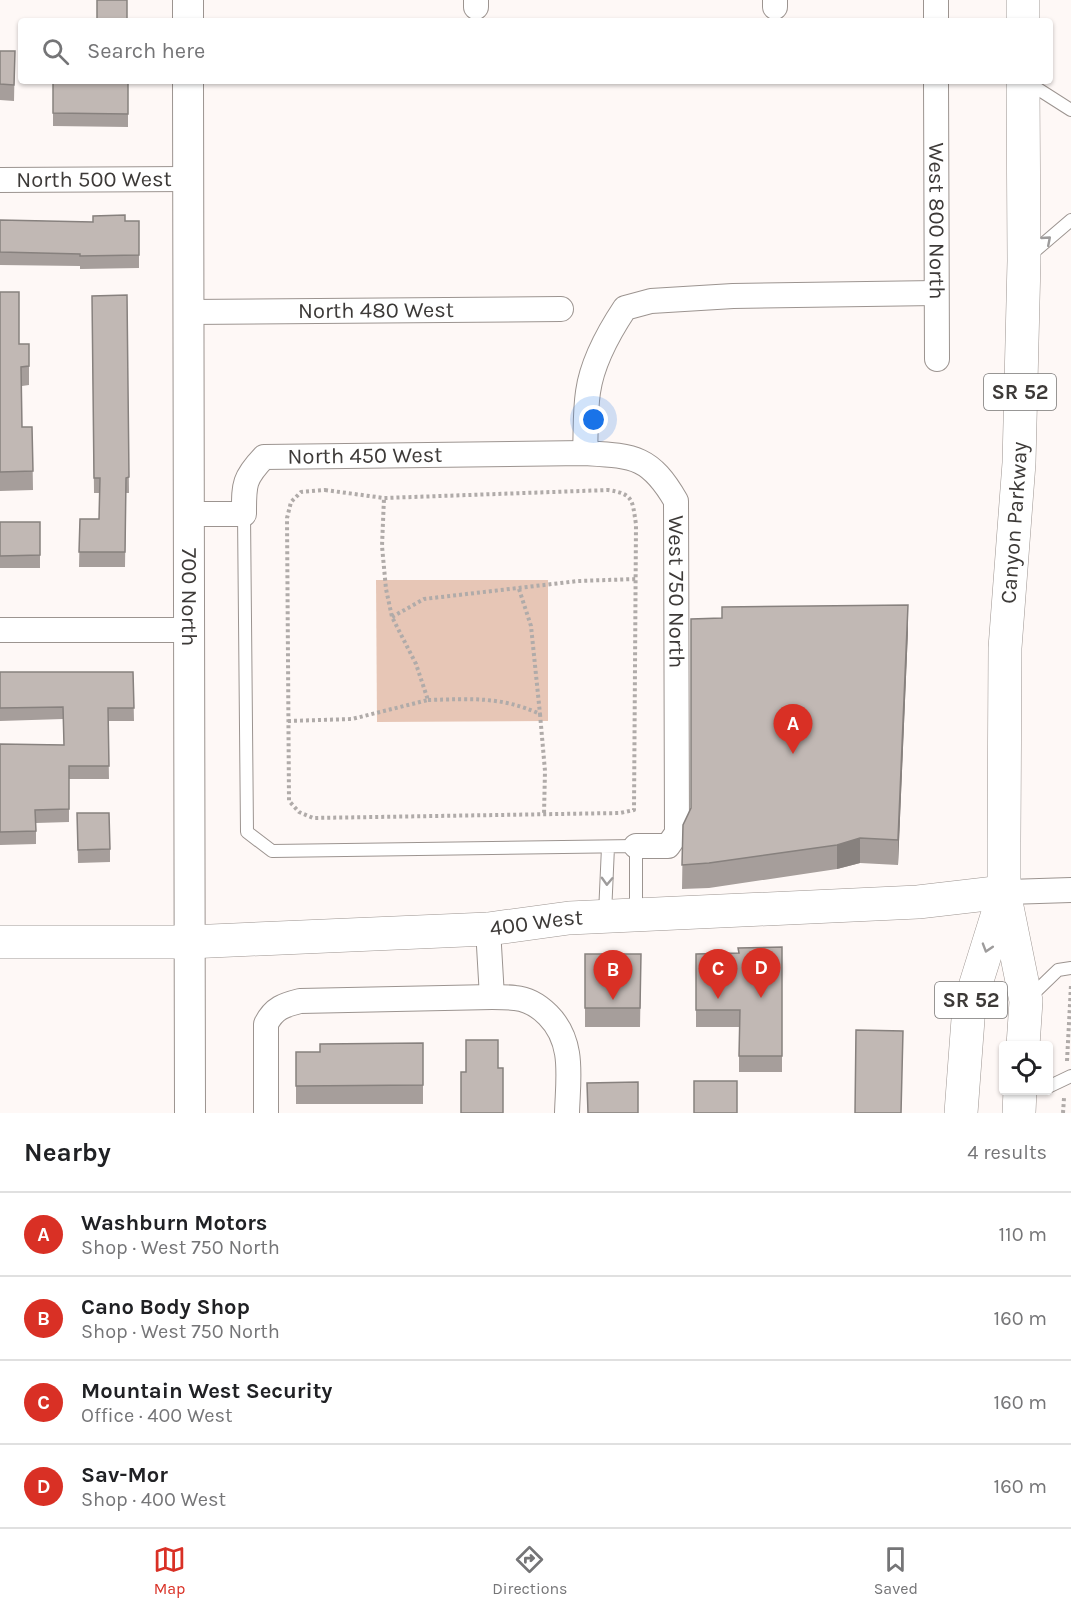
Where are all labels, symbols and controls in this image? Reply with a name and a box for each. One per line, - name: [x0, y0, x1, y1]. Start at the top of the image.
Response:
- search box: [18, 18, 1053, 84]
- icon: search: [39, 35, 72, 68]
- text: Search here: [87, 38, 205, 64]
- street label: West 800 North: [923, 143, 950, 299]
- street label: North 500 West: [16, 166, 172, 193]
- one-way arrow: [1041, 236, 1051, 247]
- street label: North 480 West: [298, 297, 454, 324]
- road number: SR 52: [984, 374, 1056, 410]
- your location: [579, 405, 608, 434]
- street label: Canyon Parkway: [995, 441, 1033, 605]
- street label: North 450 West: [287, 442, 443, 470]
- street label: West 750 North: [663, 515, 690, 668]
- street label: 700 North: [176, 548, 202, 646]
- pin: A: [774, 704, 812, 754]
- one-way arrow: [600, 877, 613, 886]
- street label: 400 West: [488, 904, 583, 942]
- one-way arrow: [982, 942, 994, 953]
- pin: D: [742, 948, 780, 998]
- pin: B: [594, 950, 632, 1000]
- pin: C: [698, 950, 738, 999]
- road number: SR 52: [935, 982, 1007, 1018]
- map controls: [999, 1041, 1053, 1095]
- button: locate: [999, 1041, 1053, 1095]
- text: Nearby: [24, 1137, 111, 1168]
- text: 4 results: [967, 1141, 1047, 1164]
- text: Washburn Motors: [81, 1210, 267, 1236]
- text: A: [37, 1223, 50, 1246]
- text: 110 m: [998, 1223, 1047, 1246]
- text: Shop · West 750 North: [81, 1236, 280, 1259]
- text: Cano Body Shop: [81, 1294, 250, 1320]
- text: B: [37, 1307, 50, 1330]
- text: 160 m: [994, 1307, 1047, 1330]
- text: Shop · West 750 North: [81, 1320, 280, 1343]
- text: Mountain West Security: [81, 1378, 332, 1404]
- text: C: [37, 1391, 50, 1414]
- text: 160 m: [994, 1391, 1047, 1414]
- text: Office · 400 West: [81, 1404, 232, 1427]
- text: Sav-Mor: [81, 1462, 168, 1488]
- text: D: [37, 1475, 50, 1498]
- text: 160 m: [994, 1475, 1047, 1498]
- text: Shop · 400 West: [81, 1488, 226, 1511]
- tab: Map: [153, 1543, 186, 1598]
- tab: Directions: [492, 1543, 567, 1598]
- tab: Saved: [874, 1543, 918, 1598]

